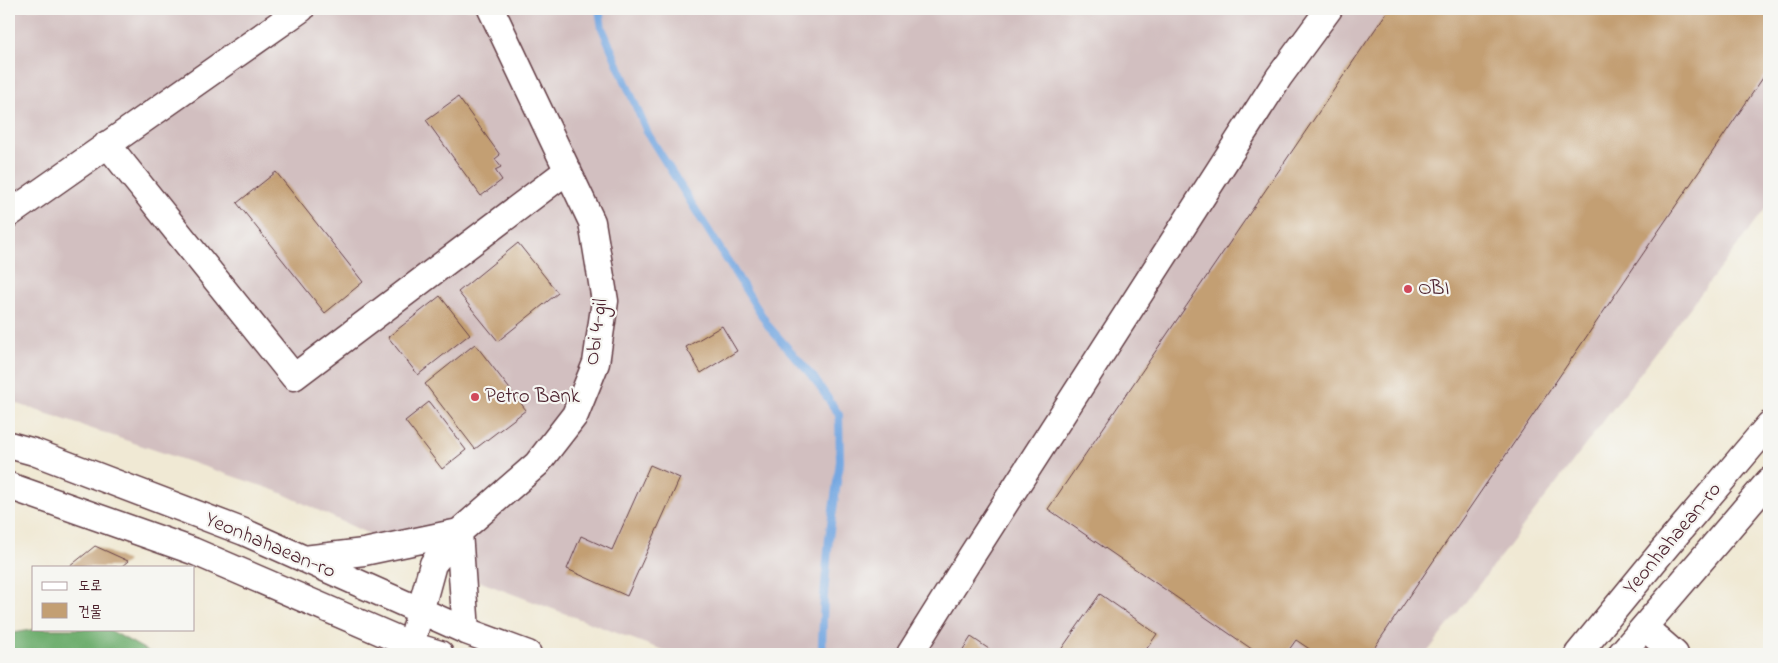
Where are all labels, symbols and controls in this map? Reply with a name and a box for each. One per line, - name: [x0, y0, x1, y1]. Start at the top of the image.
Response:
- place label: OBI: [1418, 274, 1449, 304]
- marker: OBI: [1402, 283, 1414, 295]
- street label: Obi 4-gil: [577, 297, 619, 368]
- place label: Petro Bank: [485, 382, 581, 412]
- marker: Petro Bank: [469, 391, 481, 403]
- street label: Yeonhahaean-ro: [1617, 476, 1729, 602]
- street label: Yeonhahaean-ro: [200, 505, 340, 587]
- legend: [32, 566, 195, 630]
- text: 도로: [78, 575, 102, 597]
- text: 건물: [78, 601, 102, 623]

